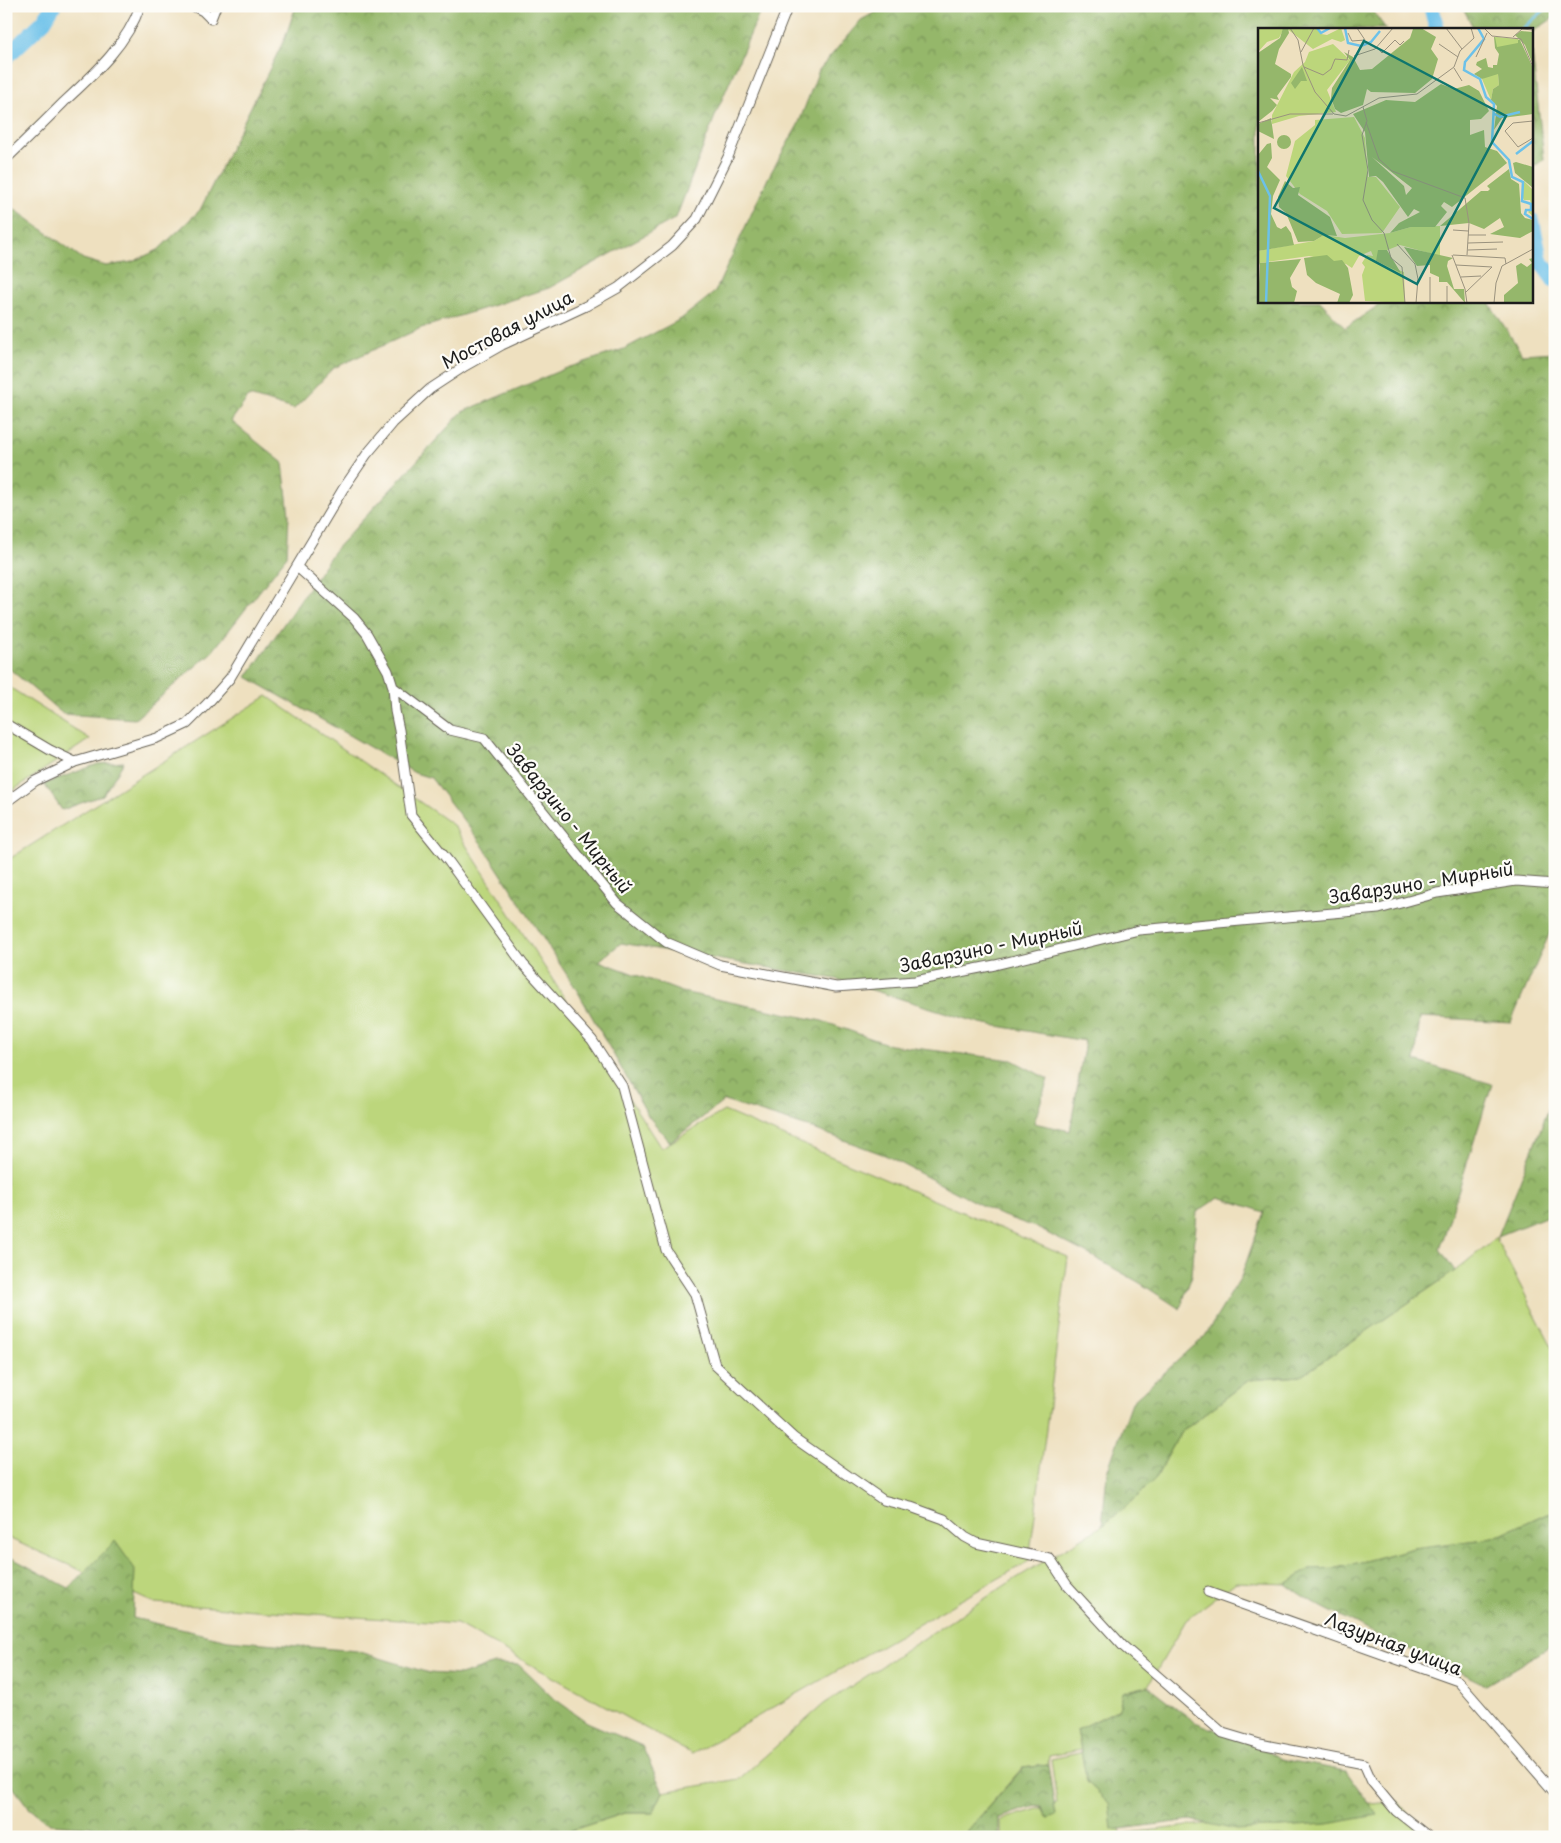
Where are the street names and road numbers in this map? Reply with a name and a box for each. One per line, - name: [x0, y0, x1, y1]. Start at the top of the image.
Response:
- street label: Мостовая улица: [436, 283, 578, 375]
- street label: Заварзино - Мирный: [501, 737, 639, 899]
- street label: Заварзино - Мирный: [1327, 854, 1515, 910]
- street label: Заварзино - Мирный: [897, 913, 1085, 979]
- street label: Лазурная улица: [1322, 1604, 1467, 1682]

